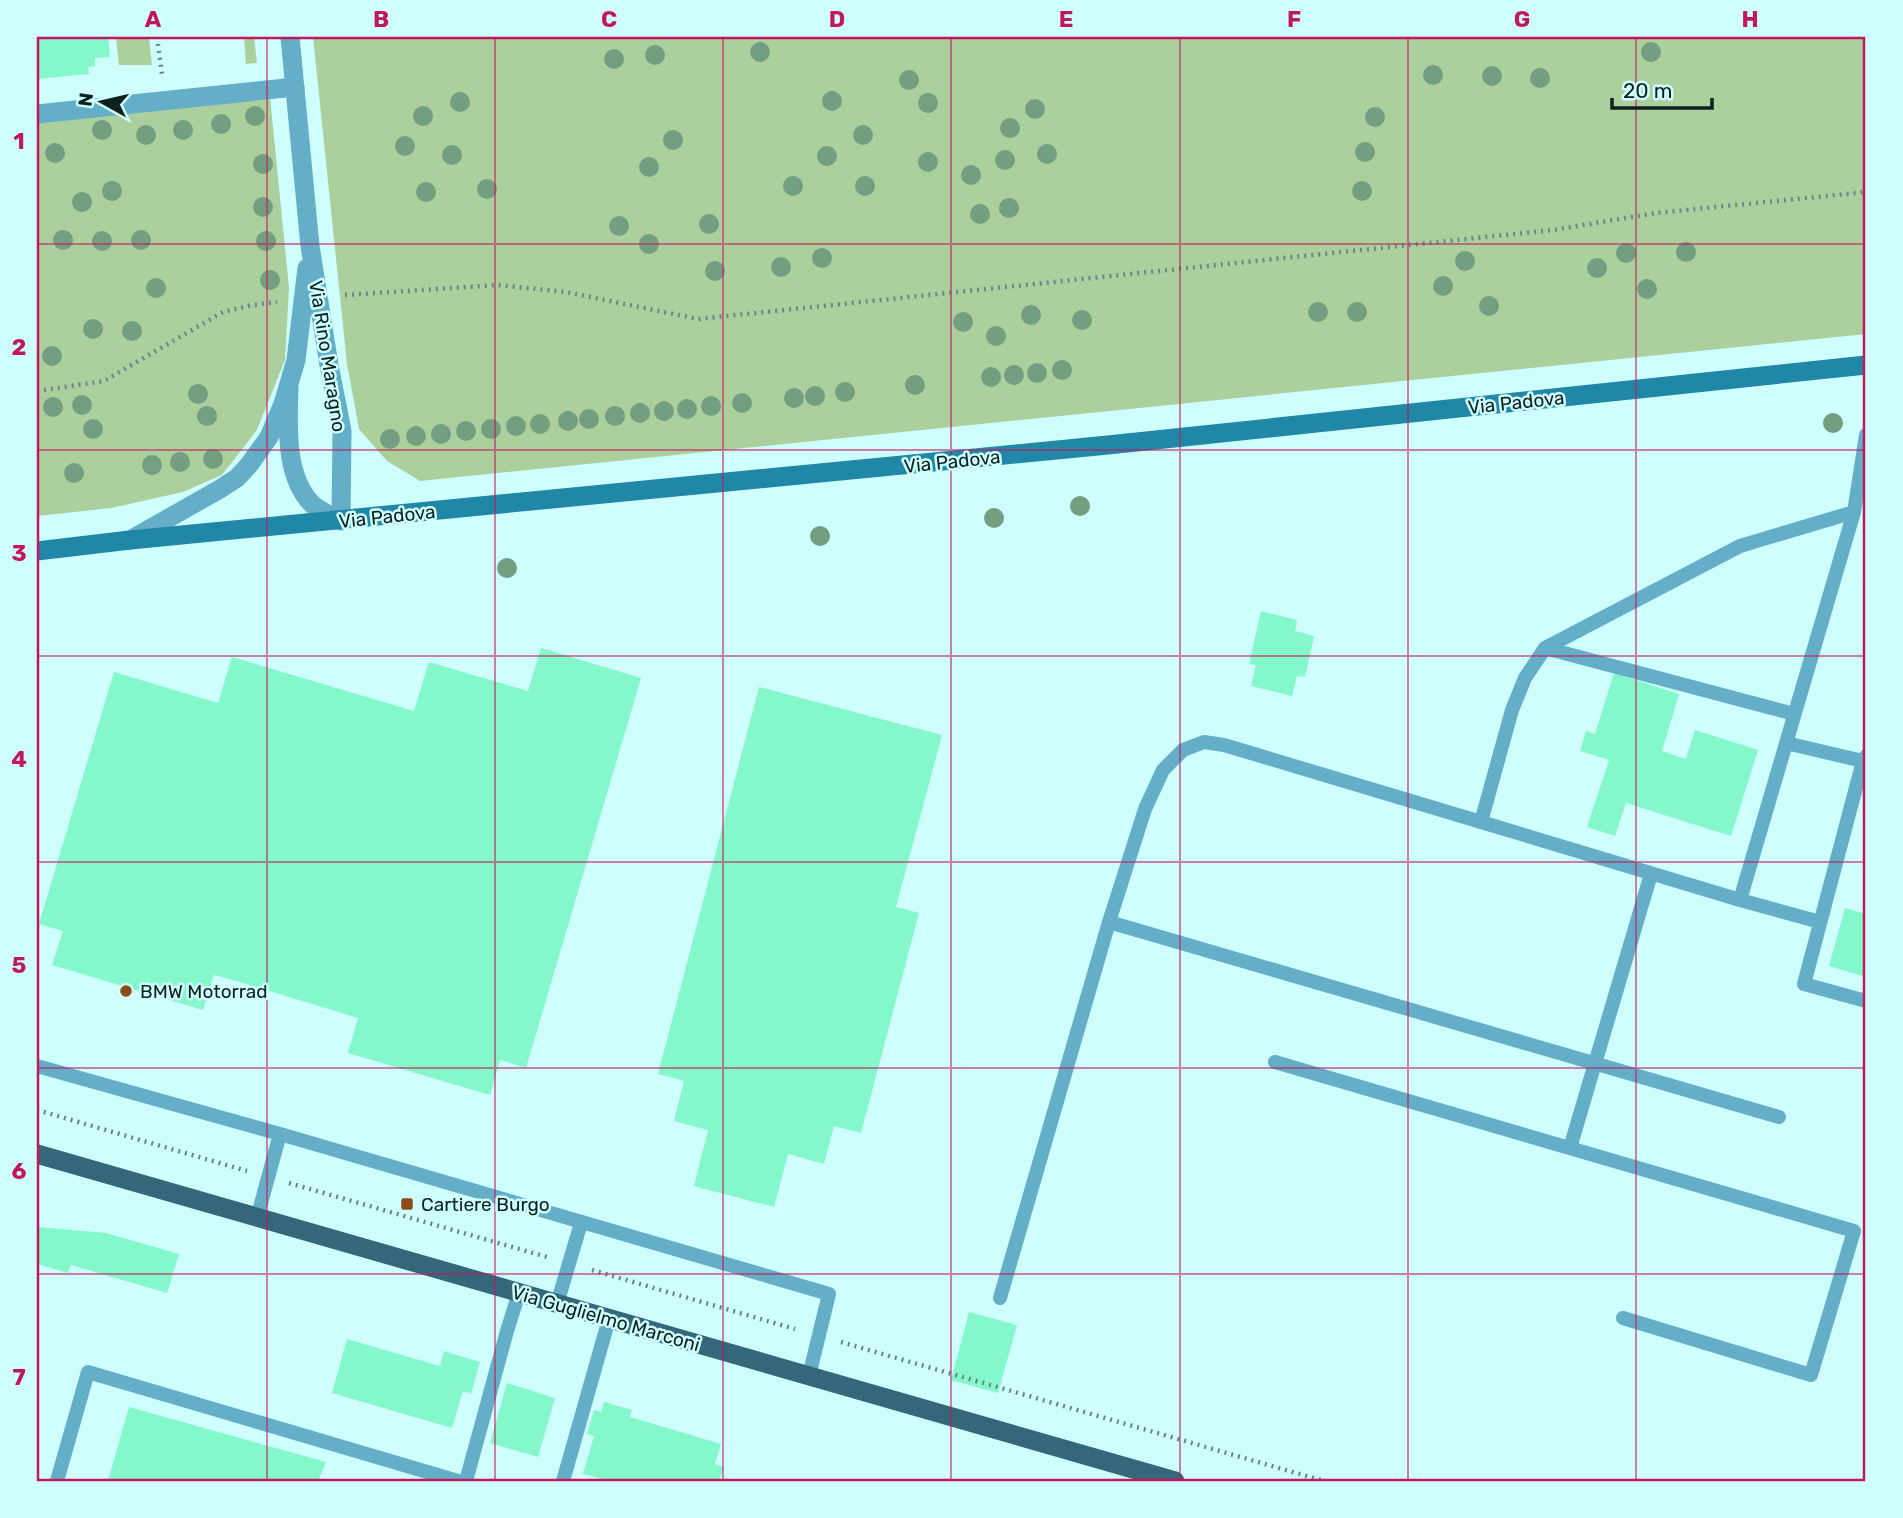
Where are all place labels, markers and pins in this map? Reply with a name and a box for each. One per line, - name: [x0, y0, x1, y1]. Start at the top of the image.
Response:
- place label: BMW Motorrad: [140, 980, 268, 1003]
- marker: BMW Motorrad: [118, 983, 134, 999]
- place label: Cartiere Burgo: [421, 1193, 550, 1216]
- marker: Cartiere Burgo: [399, 1196, 415, 1212]

